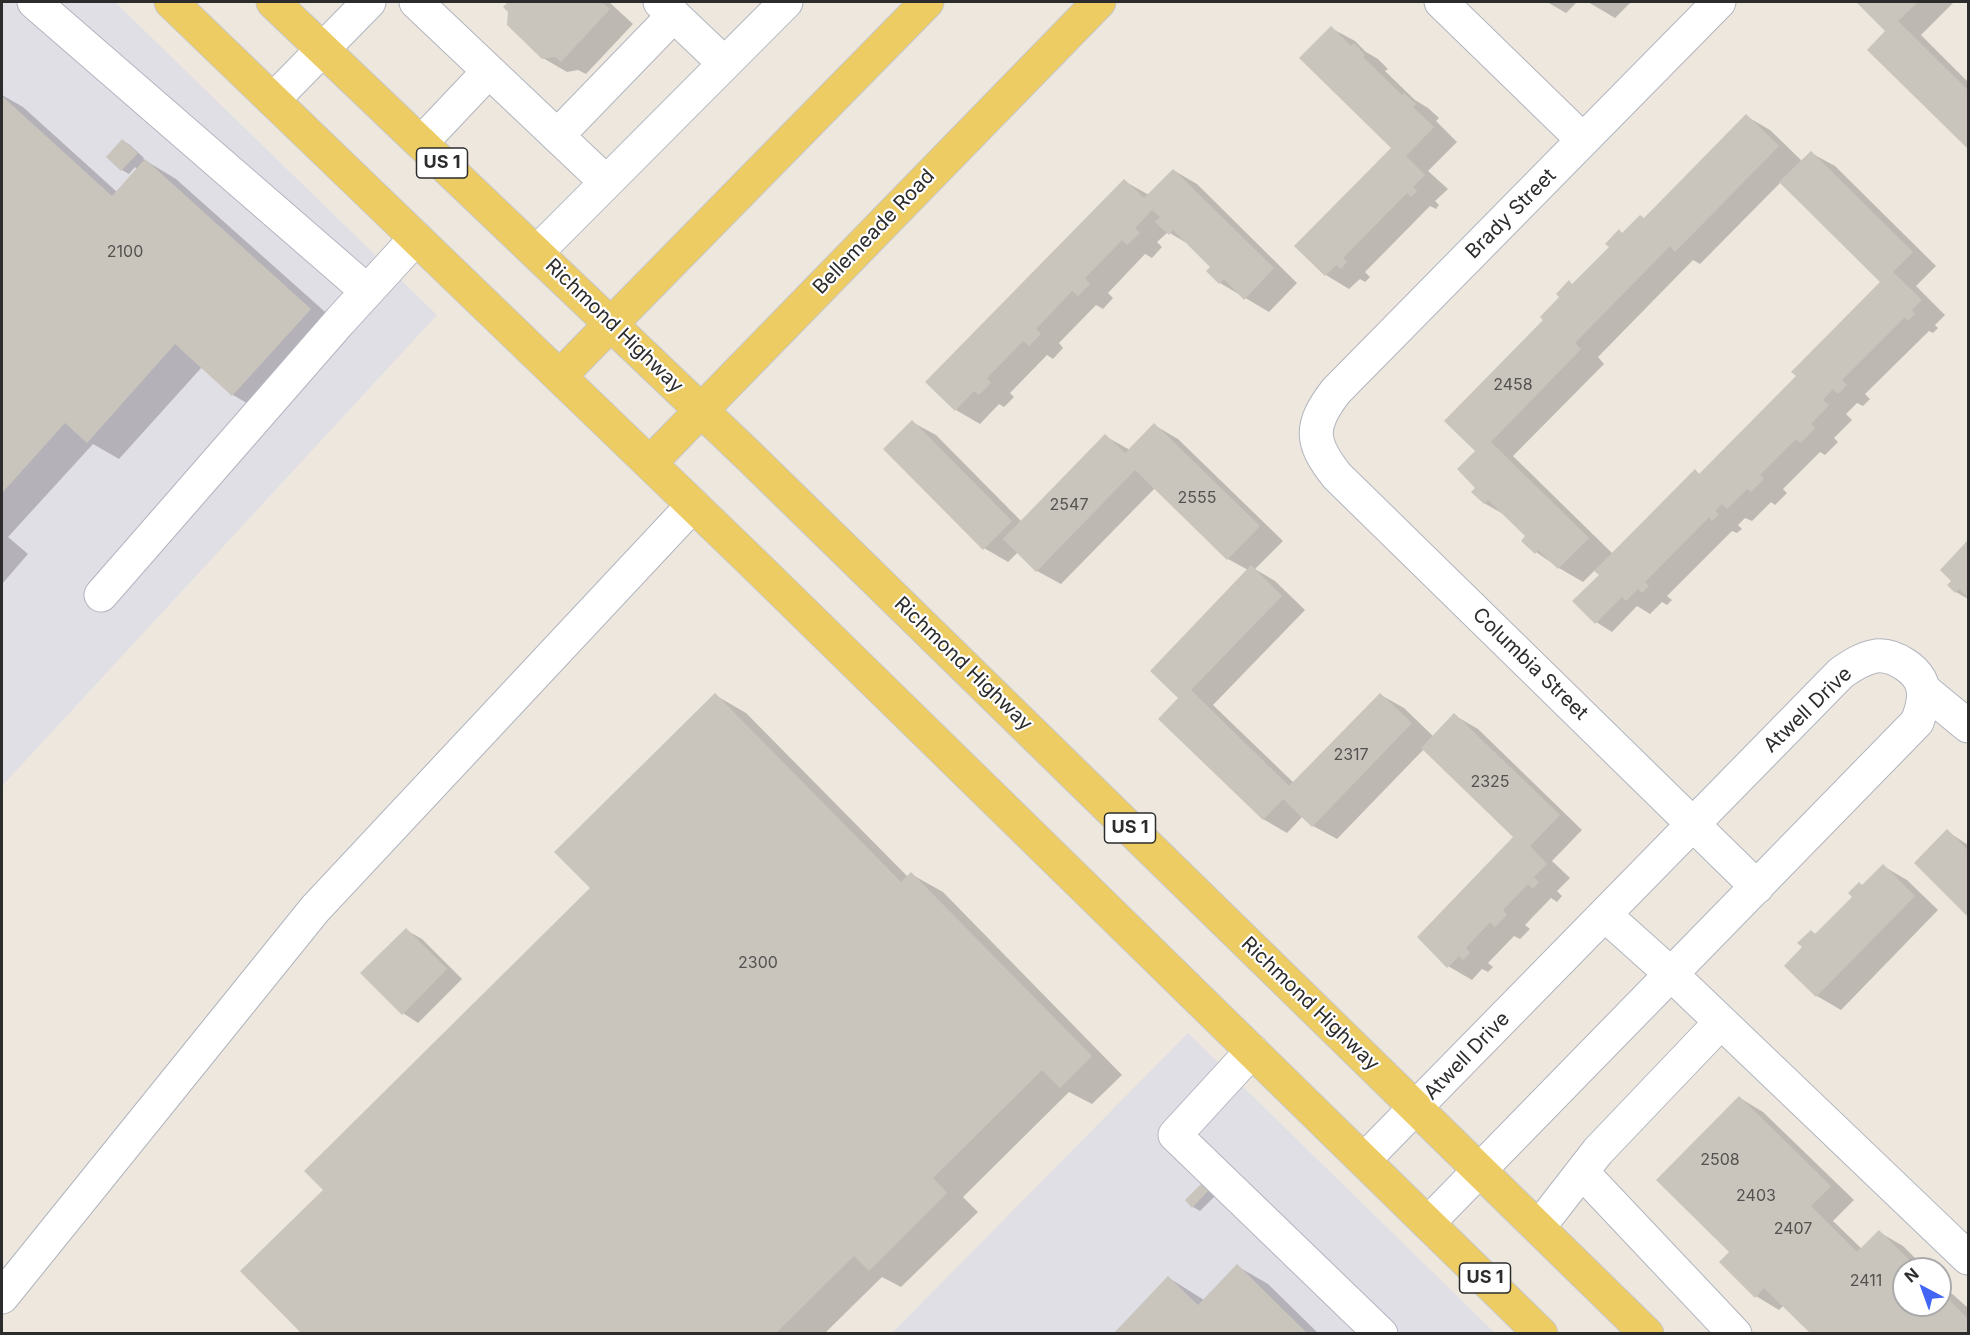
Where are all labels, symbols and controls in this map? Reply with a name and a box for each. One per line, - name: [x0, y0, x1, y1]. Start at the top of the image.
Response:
- road number: US 1: [416, 148, 468, 178]
- street label: Brady Street: [1461, 164, 1561, 264]
- street label: Bellemeade Road: [808, 165, 940, 299]
- house number: 2100: [107, 242, 143, 262]
- street label: Richmond Highway: [540, 254, 688, 398]
- house number: 2458: [1493, 375, 1533, 395]
- house number: 2555: [1178, 488, 1216, 508]
- house number: 2547: [1050, 495, 1088, 515]
- street label: Richmond Highway: [889, 592, 1037, 736]
- street label: Columbia Street: [1467, 603, 1593, 725]
- street label: Atwell Drive: [1759, 662, 1857, 758]
- house number: 2317: [1333, 745, 1369, 765]
- house number: 2325: [1470, 772, 1510, 792]
- road number: US 1: [1104, 813, 1156, 843]
- street label: Richmond Highway: [1236, 932, 1384, 1076]
- house number: 2300: [738, 953, 778, 973]
- street label: Atwell Drive: [1419, 1007, 1515, 1105]
- house number: 2508: [1700, 1150, 1740, 1170]
- house number: 2403: [1736, 1186, 1776, 1206]
- house number: 2407: [1774, 1219, 1812, 1239]
- north arrow: [1892, 1257, 1952, 1317]
- road number: US 1: [1460, 1263, 1510, 1293]
- text: N: [1900, 1263, 1923, 1286]
- house number: 2411: [1850, 1271, 1882, 1291]

